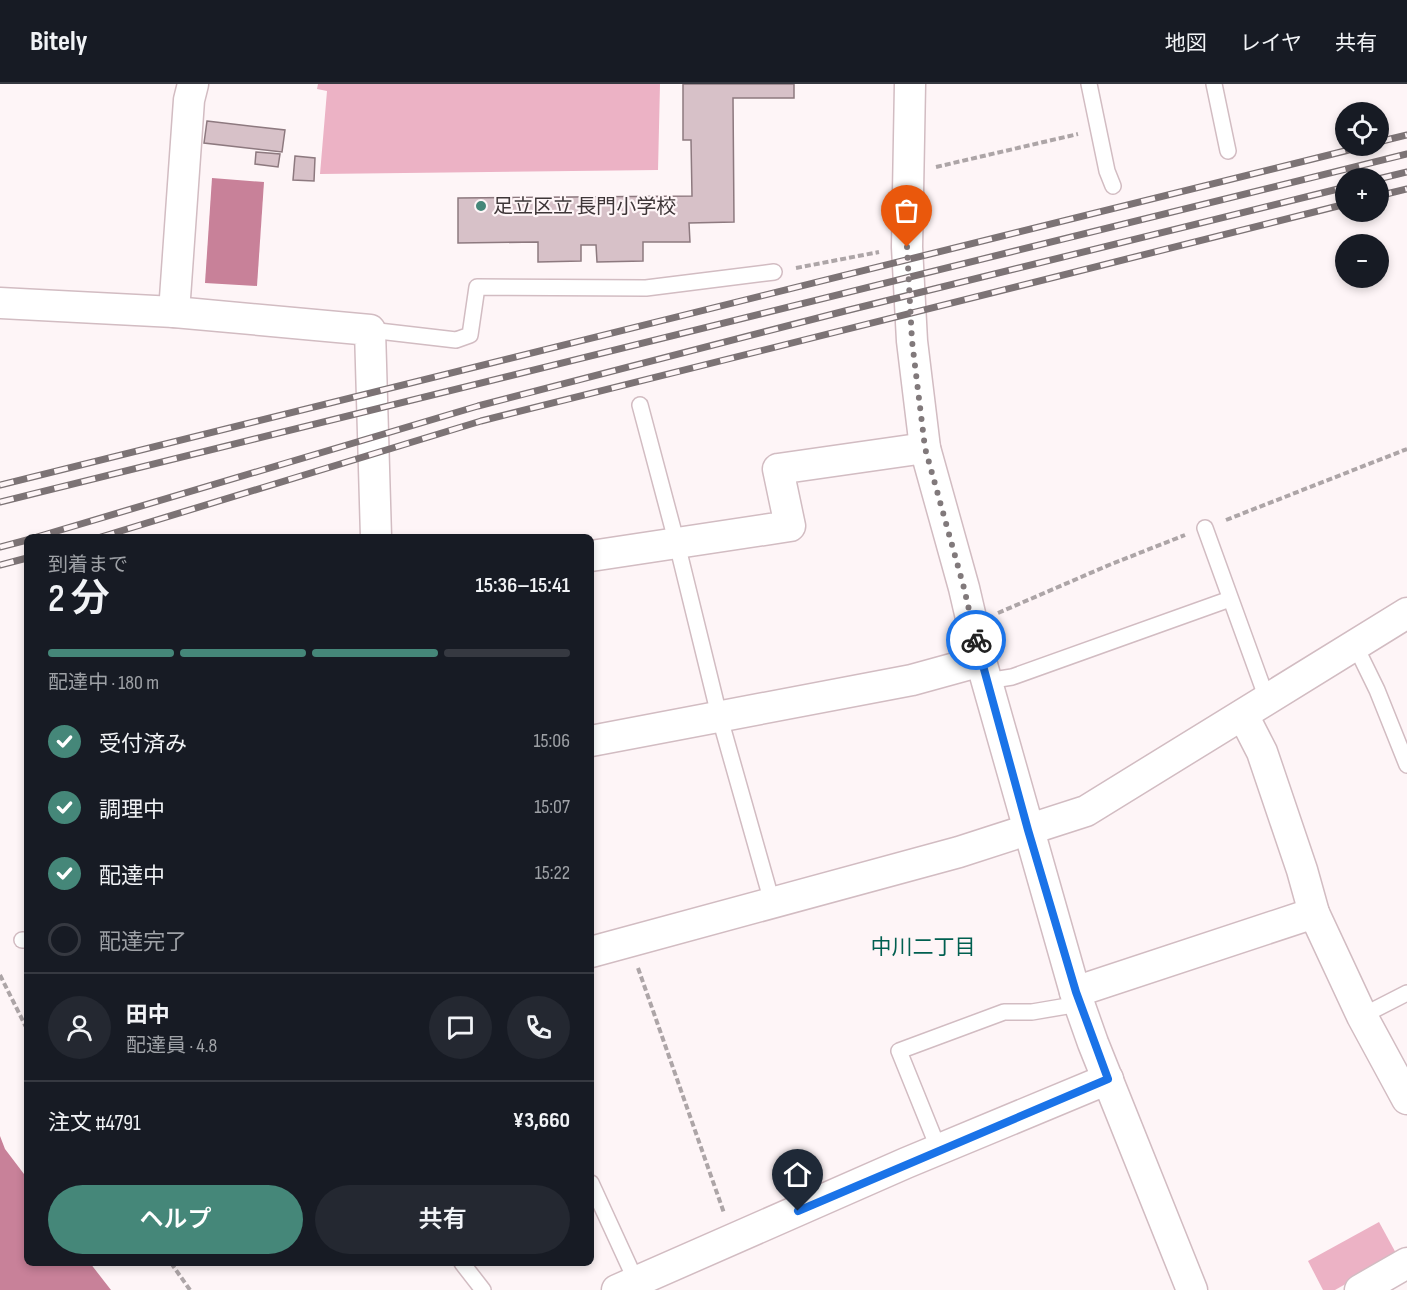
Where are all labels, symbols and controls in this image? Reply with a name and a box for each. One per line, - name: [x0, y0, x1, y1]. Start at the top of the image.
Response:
- text: Bitely: [30, 25, 87, 58]
- text: 地図: [1165, 31, 1207, 56]
- text: レイヤ: [1240, 31, 1302, 56]
- text: 共有: [1335, 31, 1377, 56]
- map controls: [1335, 102, 1389, 288]
- button: locate: [1335, 102, 1389, 156]
- button: +: [1335, 168, 1389, 222]
- pin: [881, 185, 932, 247]
- icon: bag: [890, 194, 923, 227]
- place label: 足立区立 長門小学校: [493, 195, 676, 219]
- marker: 足立区立 長門小学校: [474, 199, 488, 213]
- button: −: [1335, 234, 1389, 288]
- text: 到着まで: [48, 553, 128, 577]
- text: 15:36–15:41: [475, 572, 570, 599]
- text: 2 分: [48, 576, 110, 623]
- courier: [946, 610, 1006, 670]
- icon: bike: [960, 624, 993, 657]
- text: 配達中 · 180 m: [48, 671, 159, 695]
- icon: check: [48, 725, 81, 758]
- text: 15:06: [534, 729, 570, 753]
- text: 受付済み: [99, 731, 187, 758]
- icon: check: [48, 791, 81, 824]
- text: 15:07: [534, 795, 570, 819]
- text: 調理中: [99, 797, 165, 824]
- icon: check: [48, 857, 81, 890]
- text: 15:22: [535, 861, 570, 885]
- text: 配達中: [99, 863, 165, 890]
- text: 配達完了: [99, 929, 187, 956]
- district label: 中川二丁目: [871, 935, 976, 960]
- button: person: [48, 996, 111, 1059]
- button: chat: [429, 996, 492, 1059]
- button: phone: [507, 996, 570, 1059]
- text: 田中: [126, 1002, 170, 1029]
- text: 配達員 · 4.8: [126, 1034, 217, 1058]
- text: ¥3,660: [513, 1107, 570, 1134]
- text: 注文 #4791: [48, 1110, 141, 1137]
- pin: [772, 1149, 823, 1211]
- icon: home: [781, 1158, 814, 1191]
- button: ヘルプ: [48, 1185, 303, 1254]
- button: 共有: [315, 1185, 570, 1254]

